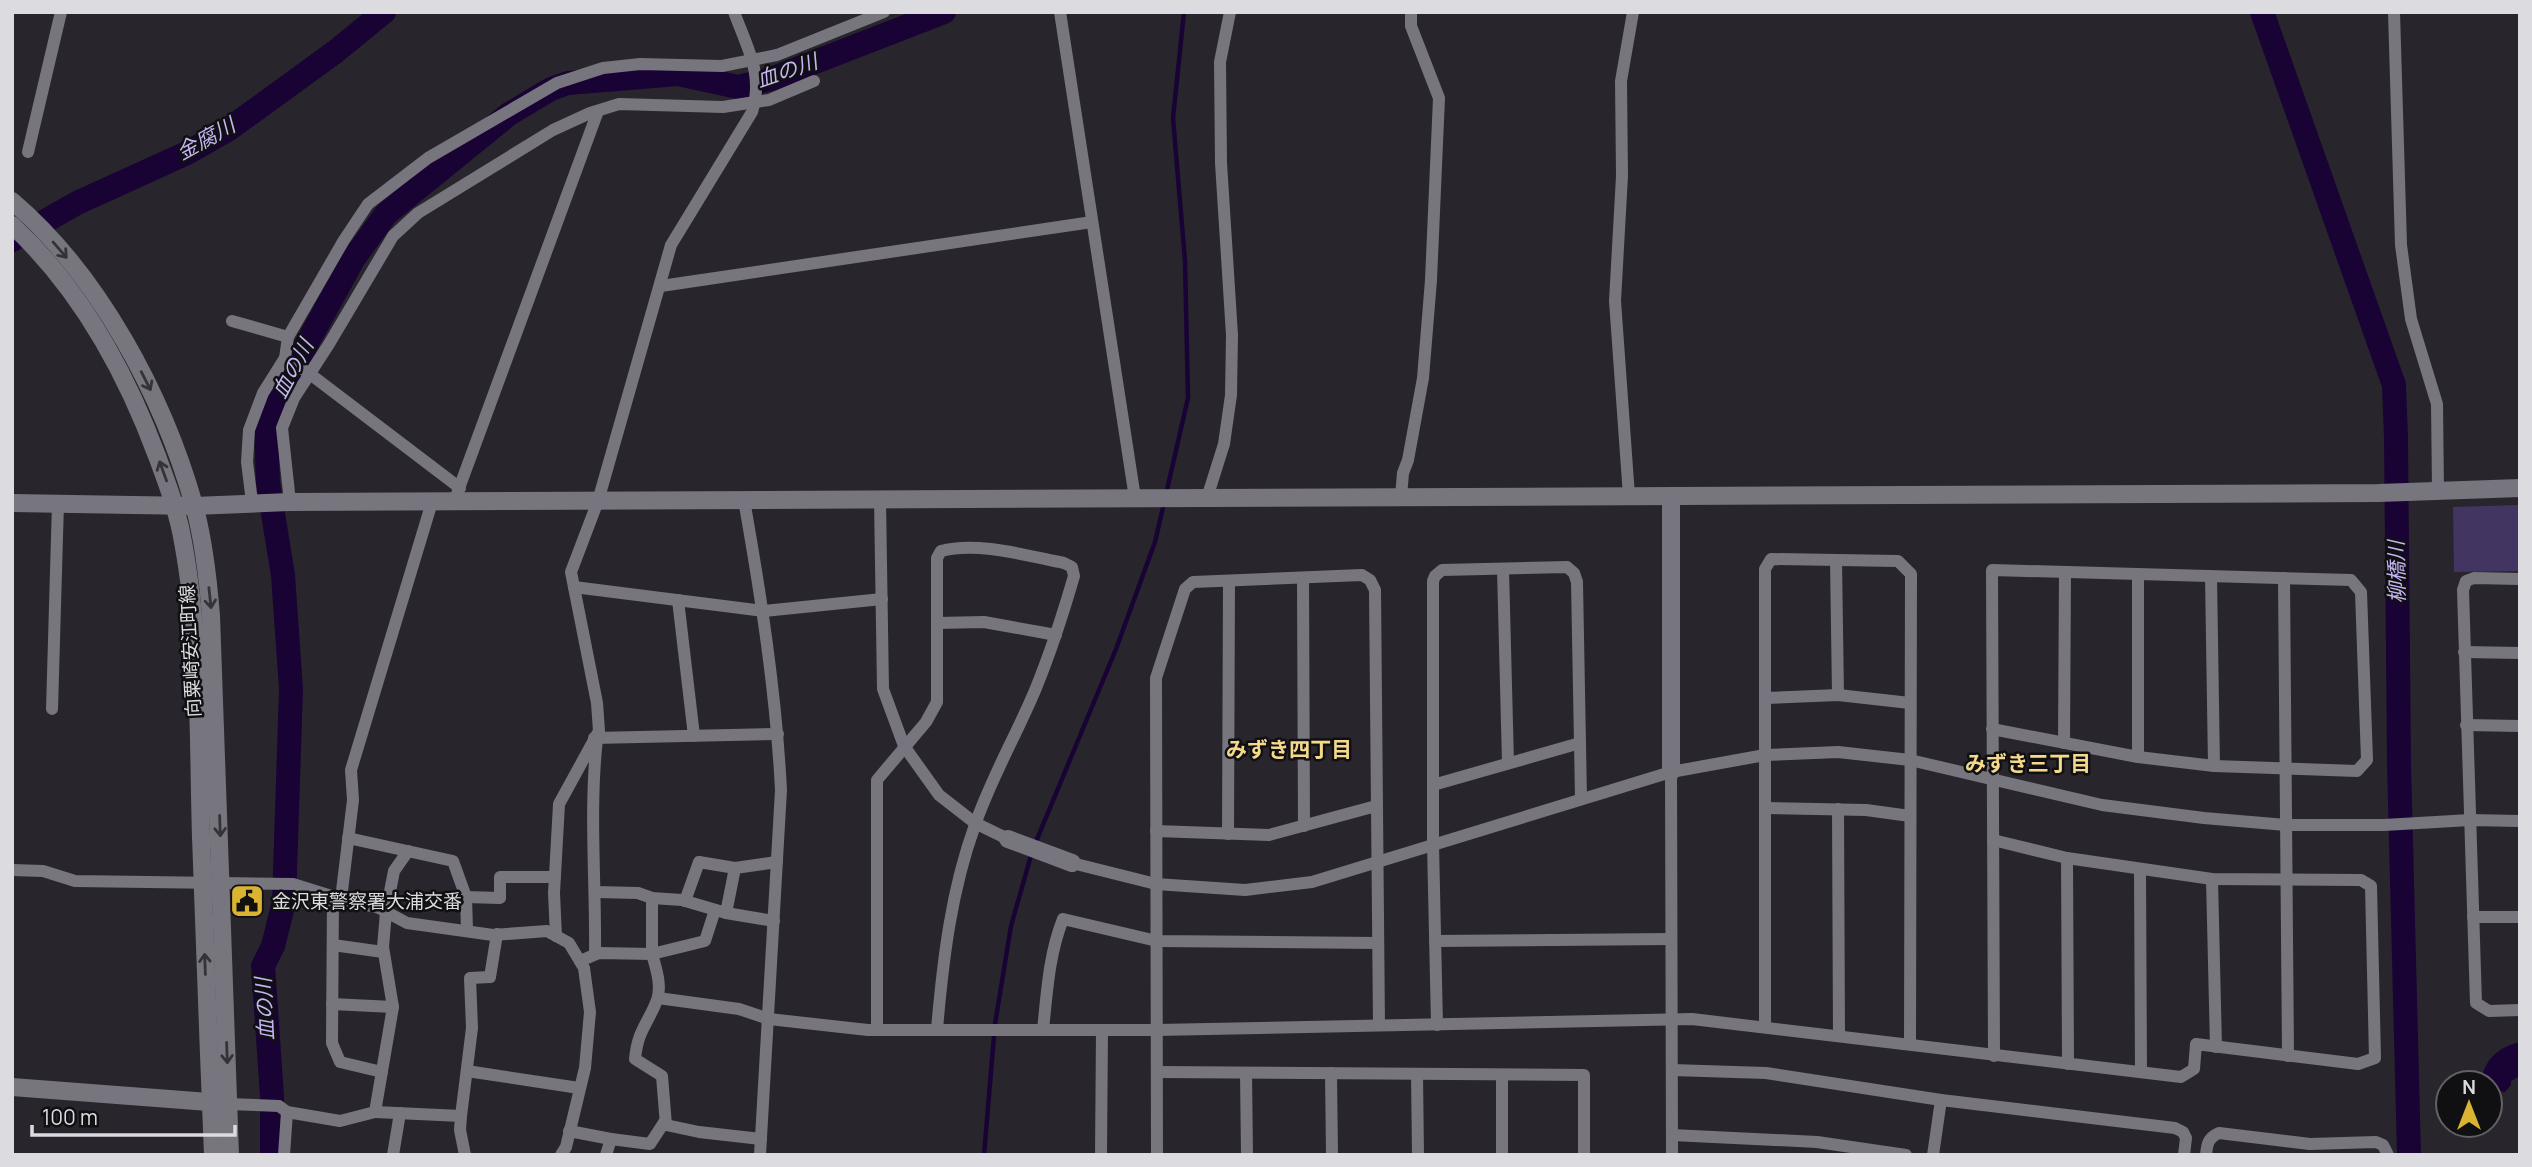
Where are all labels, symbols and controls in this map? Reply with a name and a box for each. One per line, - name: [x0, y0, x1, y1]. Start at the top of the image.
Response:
- water label: 血の川: [752, 46, 823, 94]
- water label: 金腐川: [171, 110, 242, 166]
- one-way arrow: [52, 240, 68, 258]
- water label: 血の川: [265, 332, 320, 403]
- one-way arrow: [140, 370, 154, 391]
- one-way arrow: [156, 461, 168, 483]
- water label: 柳橋川: [2381, 538, 2411, 604]
- street label: 向粟崎安江町線: [174, 584, 206, 718]
- one-way arrow: [203, 587, 216, 609]
- district label: みずき四丁目: [1226, 735, 1352, 763]
- district label: みずき三丁目: [1965, 749, 2091, 777]
- one-way arrow: [213, 814, 226, 837]
- public building icon: 金沢東警察署大浦交番: [228, 882, 266, 920]
- place label: 金沢東警察署大浦交番: [272, 888, 462, 914]
- one-way arrow: [199, 953, 212, 976]
- water label: 血の川: [248, 975, 280, 1041]
- one-way arrow: [220, 1041, 233, 1064]
- north arrow: [2434, 1069, 2504, 1139]
- text: N: [2462, 1074, 2476, 1100]
- scale bar: [32, 1094, 234, 1138]
- text: 100 m: [42, 1103, 98, 1131]

